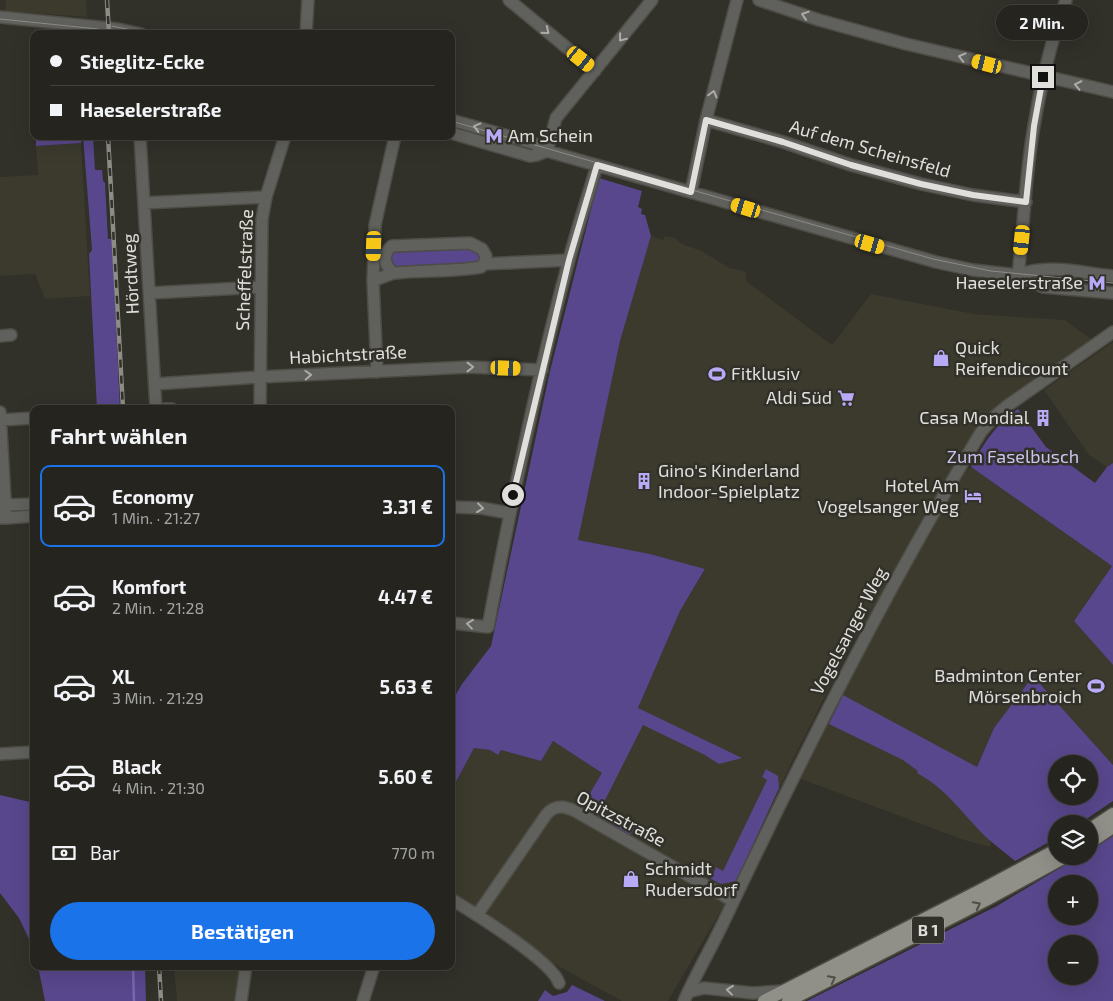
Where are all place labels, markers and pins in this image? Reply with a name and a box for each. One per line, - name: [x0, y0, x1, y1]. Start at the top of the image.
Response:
- place label: Am Schein: [508, 124, 593, 146]
- metro station icon: Am Schein: [484, 126, 504, 146]
- place label: Haeselerstraße: [955, 271, 1083, 293]
- metro station icon: Haeselerstraße: [1087, 273, 1107, 293]
- place label: Quick Reifendicount: [955, 336, 1068, 379]
- shop icon: Quick Reifendicount: [931, 348, 951, 368]
- place label: Fitklusiv: [731, 362, 800, 384]
- sports icon: Fitklusiv: [707, 364, 727, 384]
- place label: Aldi Süd: [766, 386, 832, 408]
- supermarket icon: Aldi Süd: [836, 388, 856, 408]
- place label: Casa Mondial: [919, 406, 1030, 428]
- building icon: Casa Mondial: [1033, 408, 1053, 428]
- place label: Gino's Kinderland Indoor-Spielplatz: [658, 459, 800, 502]
- building icon: Gino's Kinderland Indoor-Spielplatz: [634, 471, 654, 491]
- place label: Hotel Am Vogelsanger Weg: [817, 474, 959, 517]
- hotel icon: Hotel Am Vogelsanger Weg: [963, 486, 983, 506]
- place label: Badminton Center Mörsenbroich: [934, 664, 1082, 707]
- sports icon: Badminton Center Mörsenbroich: [1086, 676, 1106, 696]
- place label: Schmidt Rudersdorf: [645, 857, 738, 900]
- shop icon: Schmidt Rudersdorf: [621, 869, 641, 889]

